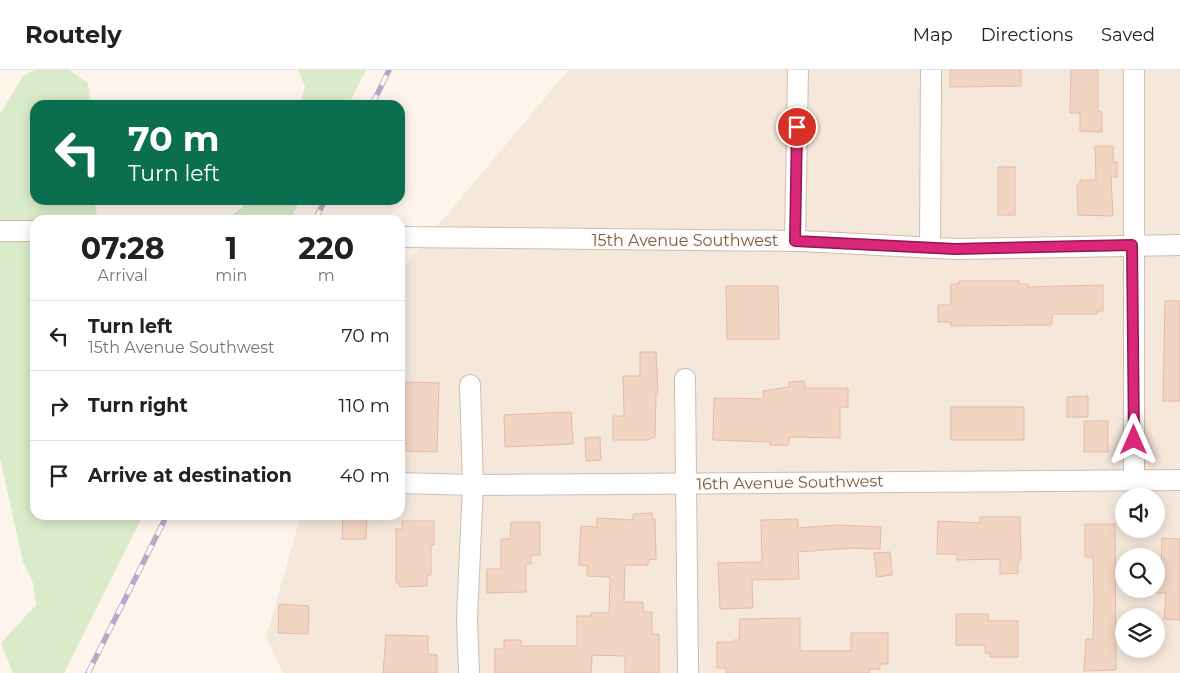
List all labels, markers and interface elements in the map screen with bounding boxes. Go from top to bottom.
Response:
text: Routely [25,20,122,49]
text: Map [913,24,953,46]
text: Directions [981,24,1073,46]
text: Saved [1101,24,1155,46]
pin [776,106,818,148]
icon: arrive [783,113,811,141]
text: 70 m [128,117,219,160]
icon: left [45,120,110,185]
text: Turn left [128,160,220,187]
text: 07:28 [81,230,164,267]
text: 1 [226,230,237,267]
text: 220 [298,230,354,267]
street label: 15th Avenue Southwest [592,231,779,250]
text: Arrival [97,266,148,285]
text: min [215,266,247,285]
text: m [318,266,335,285]
text: Turn left [88,315,173,338]
icon: left [45,322,73,350]
text: 70 m [341,324,390,347]
text: 15th Avenue Southwest [88,338,274,357]
icon: right [45,392,73,420]
text: Turn right [88,394,188,417]
text: 110 m [339,394,390,417]
position arrow [1107,413,1159,465]
icon: arrive [45,462,73,490]
text: Arrive at destination [88,464,292,487]
text: 40 m [340,464,390,487]
street label: 16th Avenue Southwest [696,471,884,494]
map controls [1115,488,1165,658]
button: sound [1115,488,1165,538]
button: search [1115,548,1165,598]
button: layers [1115,608,1165,658]

